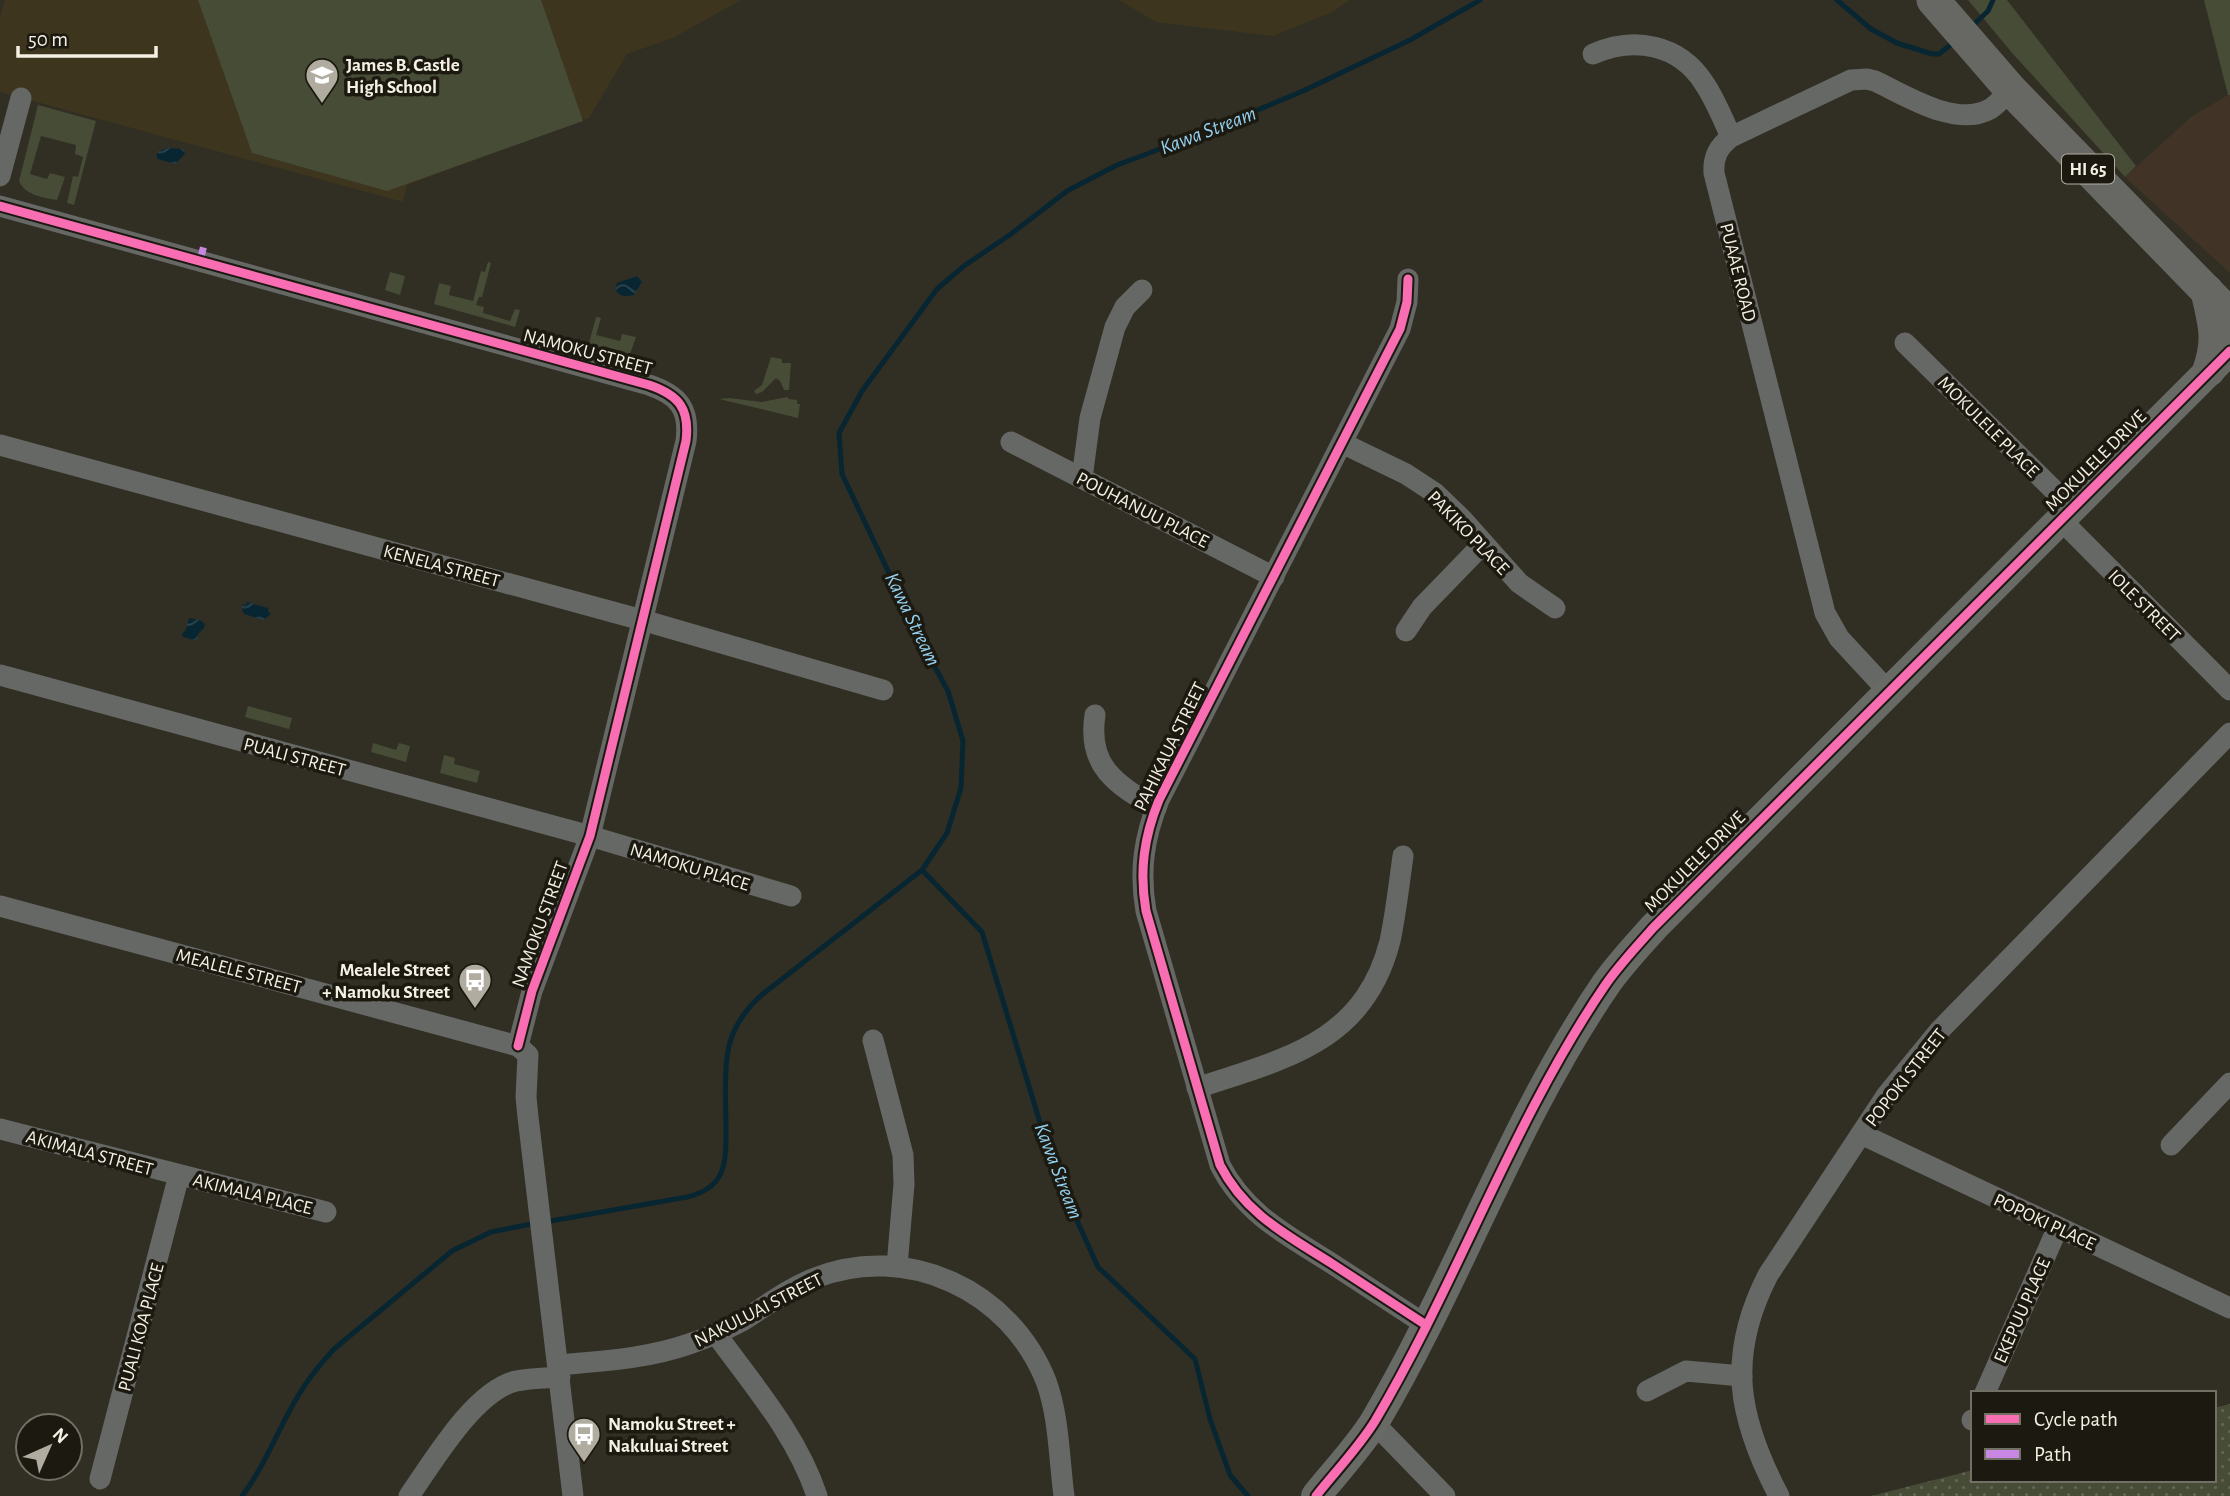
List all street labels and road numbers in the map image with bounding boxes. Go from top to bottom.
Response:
road number: HI 65 [2062,154,2114,184]
street label: PUAAE ROAD [1716,221,1759,324]
street label: NAMOKU STREET [521,326,654,379]
street label: MOKULELE PLACE [1934,373,2042,481]
street label: MOKULELE DRIVE [2042,407,2150,515]
street label: POUHANUU PLACE [1073,469,1211,552]
street label: PAKIKO PLACE [1424,488,1512,579]
street label: KENELA STREET [381,542,502,591]
street label: IOLE STREET [2104,566,2184,646]
street label: PAHIKAUA STREET [1131,679,1210,814]
street label: PUALI STREET [242,735,348,780]
street label: MOKULELE DRIVE [1641,808,1749,916]
street label: NAMOKU PLACE [628,840,752,895]
street label: NAMOKU STREET [509,859,572,990]
street label: MEALELE STREET [174,946,303,997]
street label: POPOKI STREET [1862,1025,1950,1131]
street label: AKIMALA STREET [24,1127,155,1180]
street label: AKIMALA PLACE [191,1170,314,1218]
street label: POPOKI PLACE [1990,1190,2098,1254]
street label: EKEPUU PLACE [1991,1255,2054,1366]
street label: PUALI KOA PLACE [115,1261,168,1394]
street label: NAKULUAI STREET [692,1270,826,1351]

